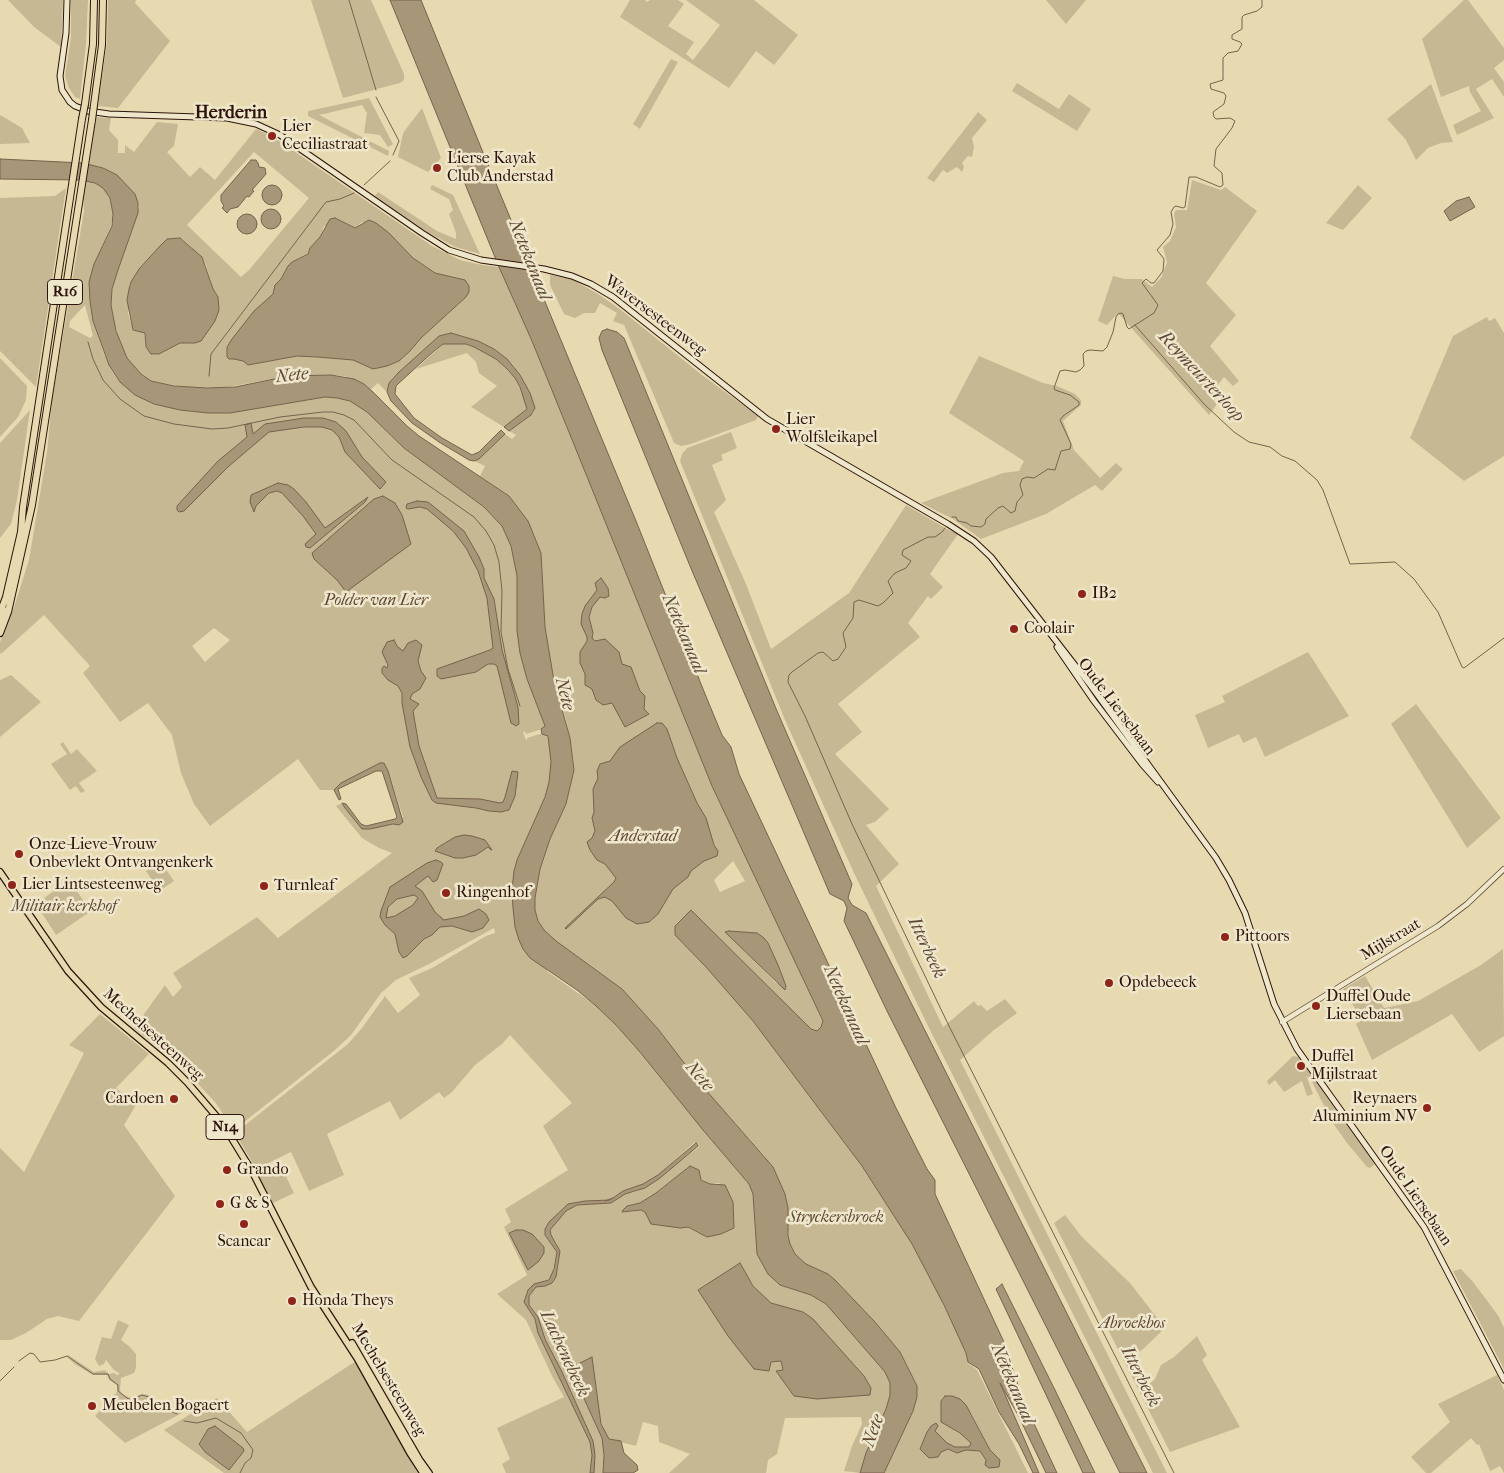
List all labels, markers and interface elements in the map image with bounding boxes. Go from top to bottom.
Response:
district label: Herderin [195,103,267,125]
place label: Lier Ceciliastraat [282,117,368,155]
marker: Lier Ceciliastraat [266,130,278,142]
place label: Lierse Kayak Club Anderstad [447,149,554,187]
marker: Lierse Kayak Club Anderstad [431,162,443,174]
water label: Netekanaal [503,217,555,303]
street label: Waversesteenweg [600,271,710,361]
road number: R16 [48,280,82,304]
water label: Reymeurterloop [1153,327,1249,427]
water label: Nete [275,364,309,388]
place label: Lier Wolfsleikapel [786,410,878,448]
marker: Lier Wolfsleikapel [770,423,782,435]
place label: IB2 [1092,584,1117,604]
marker: IB2 [1076,588,1088,600]
park label: Polder van Lier [324,591,428,611]
water label: Netekanaal [656,591,710,677]
place label: Coolair [1024,619,1074,639]
marker: Coolair [1008,623,1020,635]
street label: Oude Liersebaan [1073,655,1159,759]
water label: Nete [550,675,578,713]
park label: Anderstad [609,827,677,847]
place label: Onze-Lieve-Vrouw Onbevlekt Ontvangenkerk [29,835,213,873]
marker: Onze-Lieve-Vrouw Onbevlekt Ontvangenkerk [13,848,25,860]
place label: Lier Lintsesteenweg [22,875,162,895]
place label: Turnleaf [274,876,334,896]
marker: Lier Lintsesteenweg [6,879,18,891]
marker: Turnleaf [258,880,270,892]
place label: Ringenhof [456,883,530,903]
marker: Ringenhof [440,887,452,899]
park label: Militair kerkhof [11,897,117,917]
water label: Itterbeek [902,914,950,982]
street label: Mijlstraat [1357,915,1425,965]
place label: Pittoors [1235,927,1290,947]
marker: Pittoors [1219,931,1231,943]
water label: Netekanaal [818,962,872,1048]
place label: Opdebeeck [1119,973,1197,993]
marker: Opdebeeck [1103,977,1115,989]
street label: Mechelsesteenweg [99,985,207,1085]
place label: Duffel Oude Liersebaan [1326,987,1411,1025]
marker: Duffel Oude Liersebaan [1310,1000,1322,1012]
place label: Duffel Mijlstraat [1311,1047,1378,1085]
water label: Nete [680,1057,718,1097]
marker: Duffel Mijlstraat [1295,1060,1307,1072]
place label: Cardoen [105,1089,164,1109]
place label: Reynaers Aluminium NV [1313,1089,1417,1127]
marker: Cardoen [168,1093,180,1105]
marker: Reynaers Aluminium NV [1421,1102,1433,1114]
road number: N14 [206,1114,244,1140]
street label: Oude Liersebaan [1374,1142,1456,1250]
place label: Grando [237,1160,289,1180]
marker: Grando [221,1164,233,1176]
place label: G & S [230,1194,270,1214]
marker: G & S [214,1198,226,1210]
park label: Stryckersbroek [788,1208,884,1228]
marker: Scancar [238,1218,250,1230]
place label: Scancar [217,1232,271,1252]
place label: Honda Theys [302,1291,393,1311]
marker: Honda Theys [286,1295,298,1307]
water label: Lachenebeek [534,1307,594,1401]
park label: Abroekbos [1099,1314,1165,1334]
street label: Mechelsesteenweg [347,1320,429,1440]
water label: Netekanaal [985,1341,1039,1427]
water label: Itterbeek [1116,1343,1164,1411]
place label: Meubelen Bogaert [102,1396,229,1416]
marker: Meubelen Bogaert [86,1400,98,1412]
water label: Nete [858,1412,890,1450]

